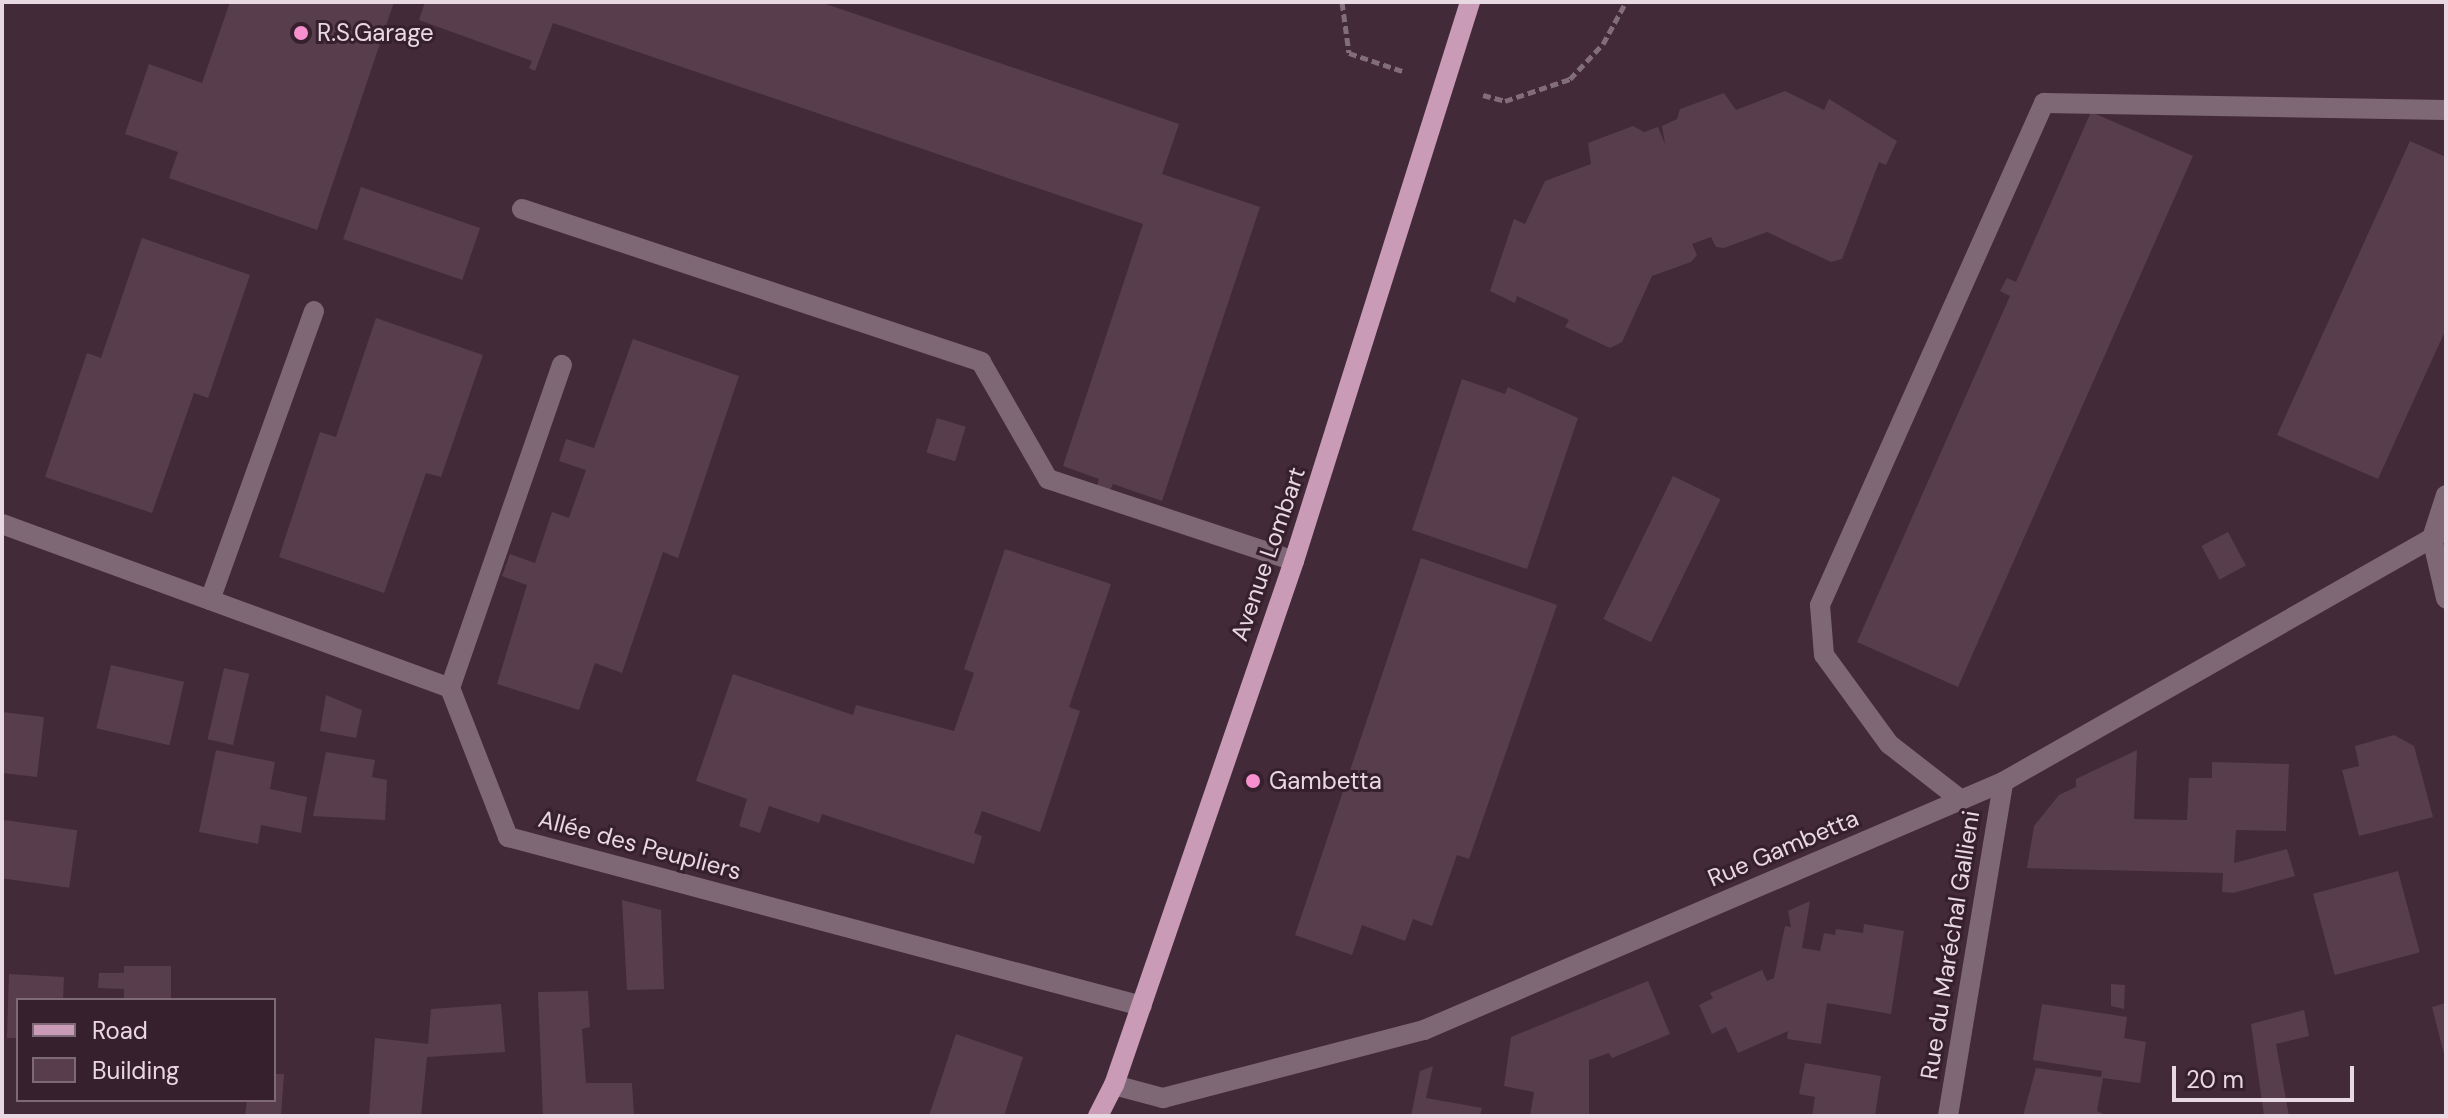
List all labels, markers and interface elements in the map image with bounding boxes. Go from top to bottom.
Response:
place label: R.S.Garage [317,19,434,47]
marker: R.S.Garage [292,24,310,42]
street label: Avenue Lombart [1225,463,1311,645]
place label: Gambetta [1269,767,1382,795]
marker: Gambetta [1244,772,1262,790]
street label: Rue Gambetta [1703,803,1863,893]
street label: Allée des Peupliers [535,804,745,886]
street label: Rue du Maréchal Gallieni [1915,809,1985,1081]
legend [16,998,276,1102]
text: Road [92,1015,148,1046]
scale bar [2176,1050,2358,1100]
text: Building [92,1055,179,1086]
text: 20 m [2186,1064,2244,1095]

